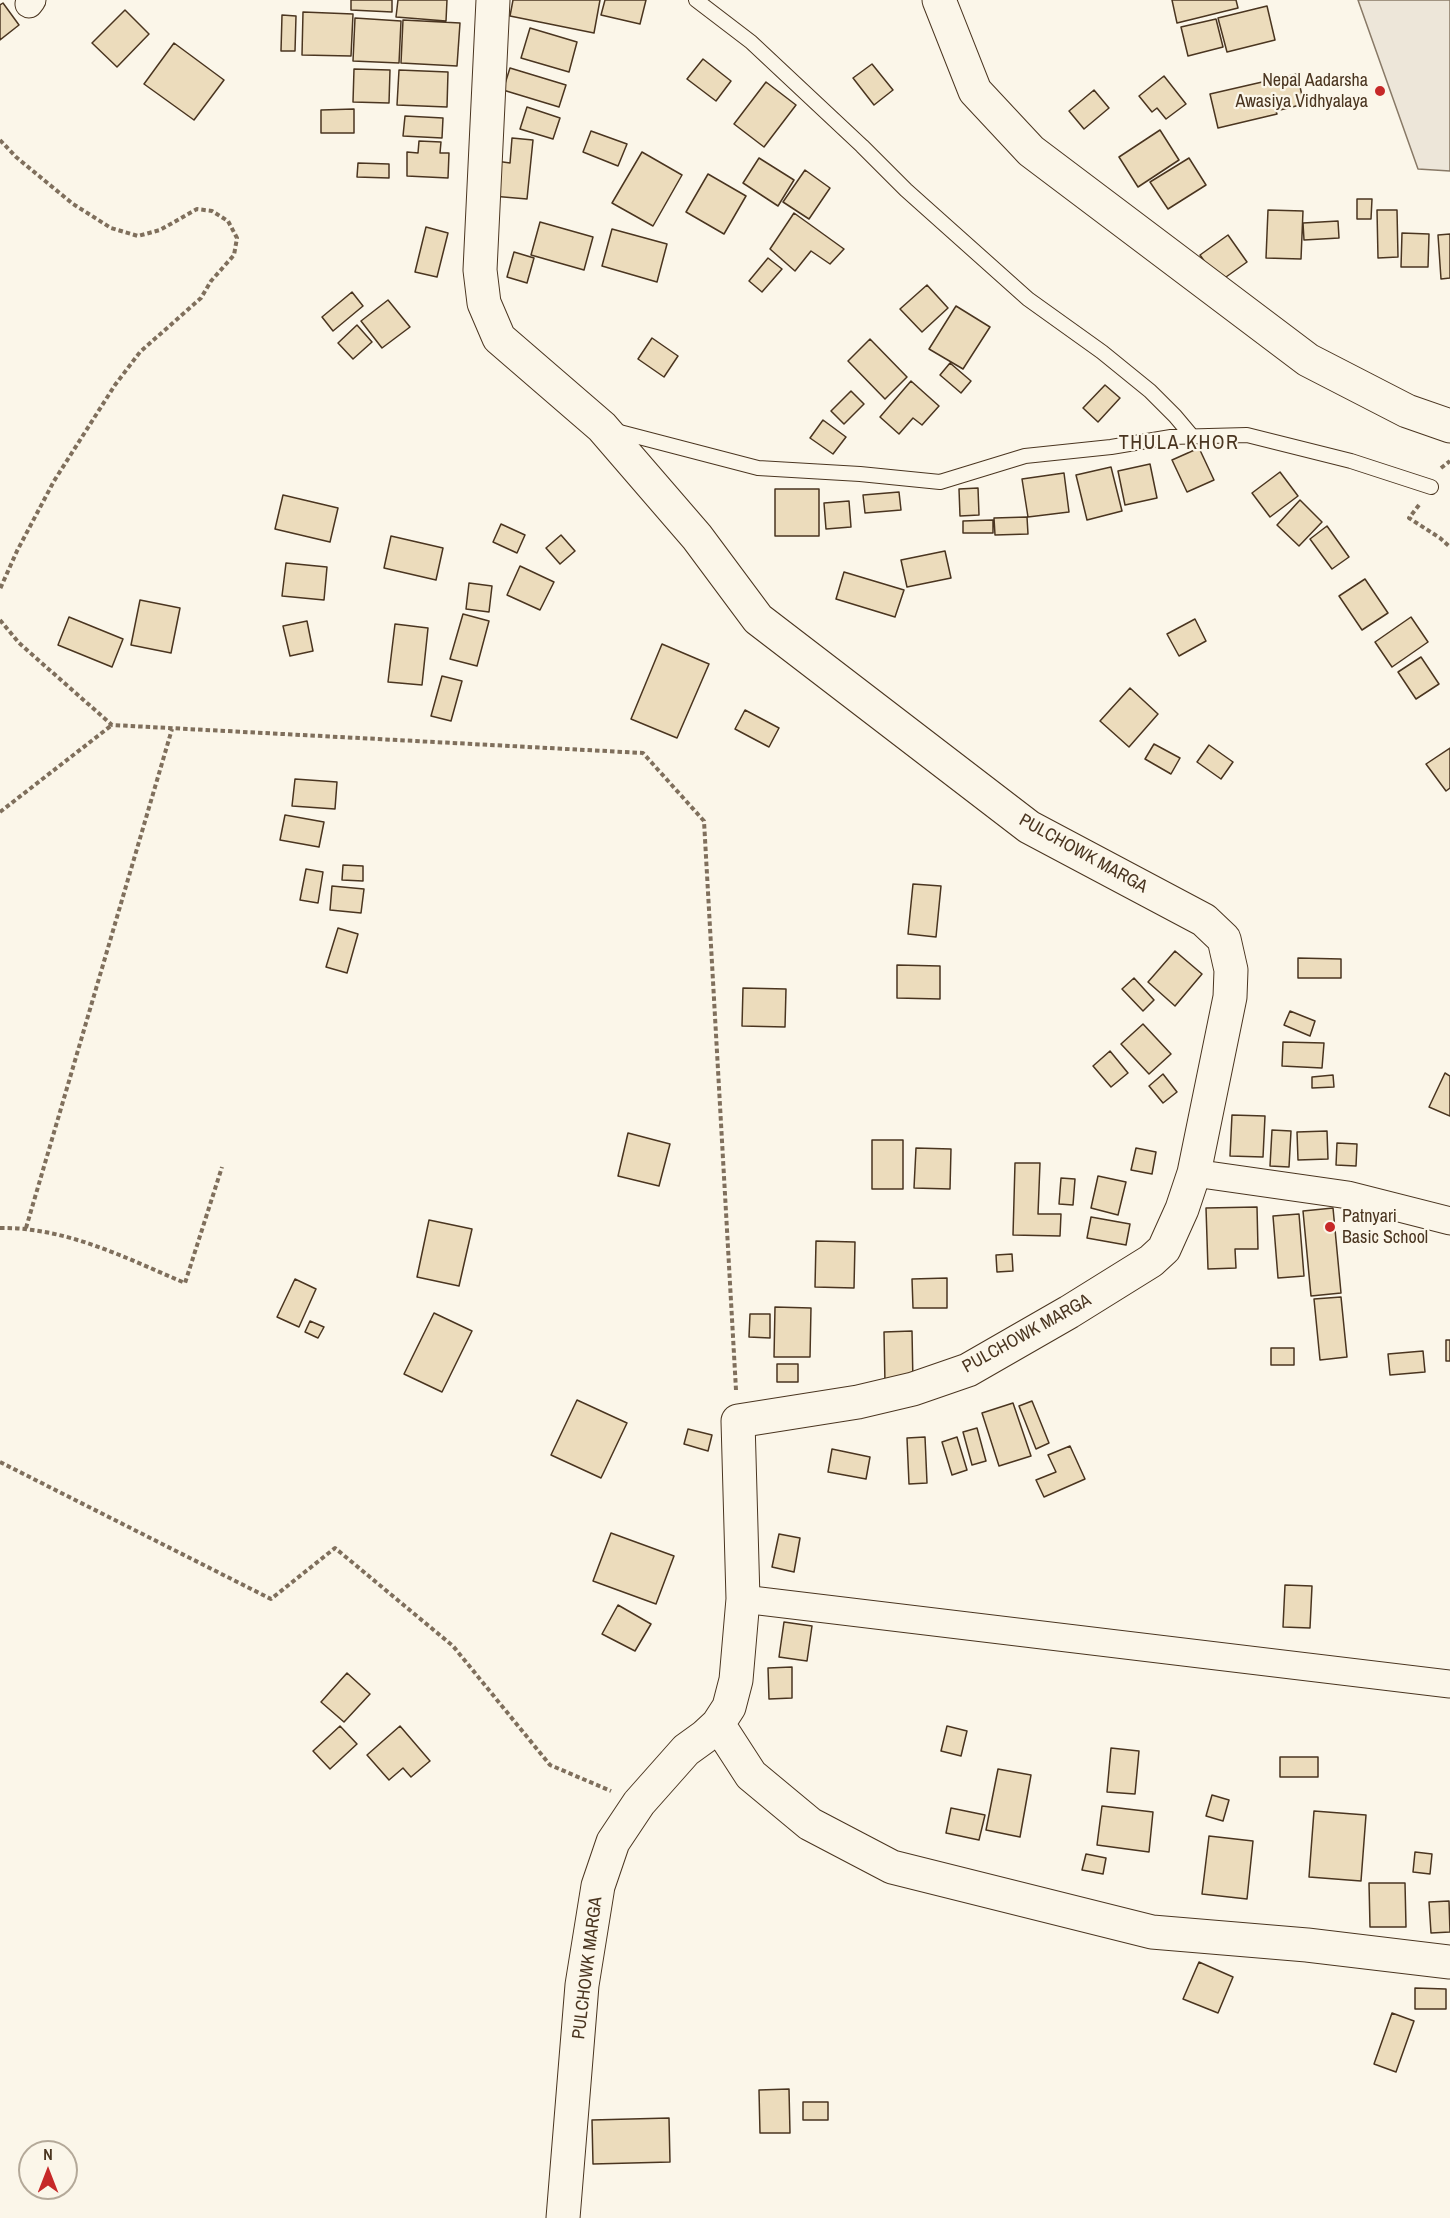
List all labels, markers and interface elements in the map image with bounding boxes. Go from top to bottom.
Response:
place label: Nepal Aadarsha Awasiya Vidhyalaya [1236,70,1368,112]
marker: Nepal Aadarsha Awasiya Vidhyalaya [1373,84,1387,98]
district label: THULA KHOR [1119,432,1239,456]
street label: PULCHOWK MARGA [1015,810,1151,898]
place label: Patnyari Basic School [1342,1206,1428,1248]
marker: Patnyari Basic School [1323,1220,1337,1234]
street label: PULCHOWK MARGA [959,1290,1095,1378]
street label: PULCHOWK MARGA [569,1895,607,2041]
north arrow [18,2140,78,2200]
text: N [43,2143,53,2165]

